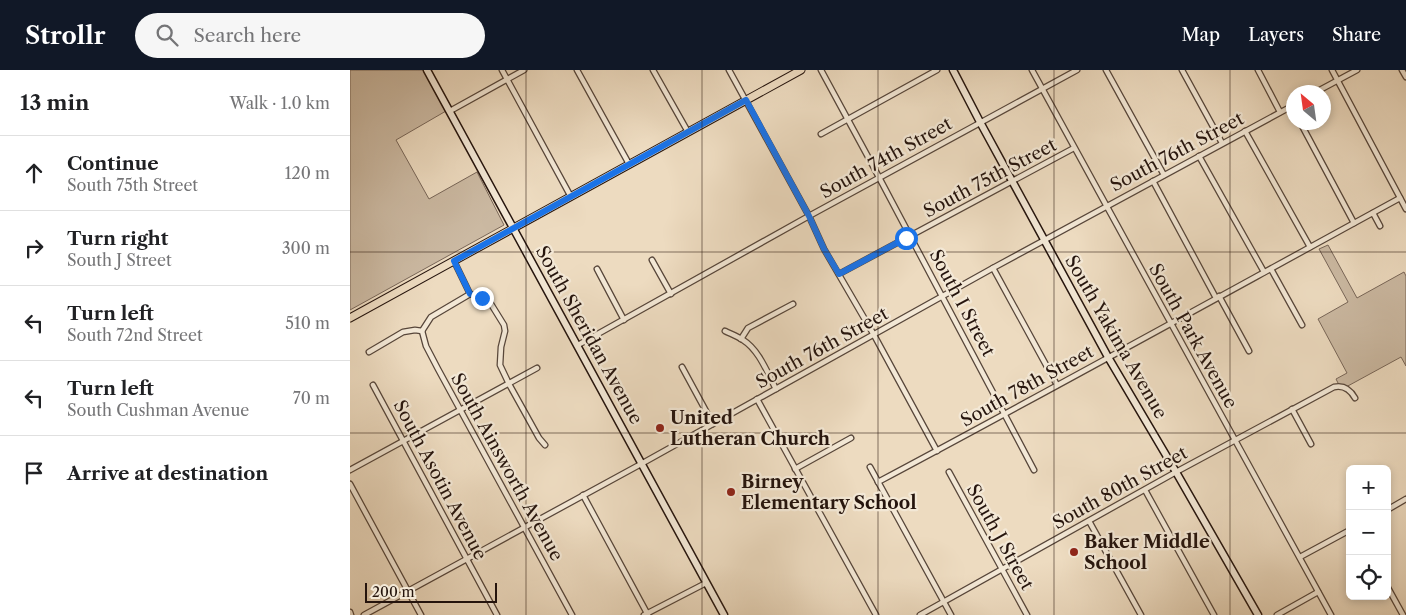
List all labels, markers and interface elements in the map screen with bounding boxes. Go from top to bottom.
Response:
search box [135,13,485,58]
text: Strollr [25,21,105,50]
icon: search [153,21,181,49]
text: Search here [193,24,301,47]
text: Map [1182,24,1220,46]
text: Layers [1248,24,1304,46]
text: Share [1332,24,1381,46]
north arrow [1286,85,1331,130]
text: 13 min [20,90,89,115]
text: Walk · 1.0 km [230,93,330,113]
street label: South 76th Street [1107,107,1248,196]
street label: South 74th Street [816,112,956,203]
street label: South 75th Street [920,133,1061,222]
text: Continue [67,152,159,175]
icon: ahead [20,159,48,187]
text: 120 m [285,163,330,183]
text: South 75th Street [67,175,198,195]
text: Turn right [67,227,168,250]
route start [895,227,918,250]
icon: right [20,234,48,262]
text: 300 m [282,238,330,258]
street label: South Sheridan Avenue [531,242,647,428]
street label: South I Street [925,246,1000,361]
text: South J Street [67,250,172,270]
street label: South Yakima Avenue [1060,251,1172,423]
street label: South Park Avenue [1144,260,1242,412]
route end [471,287,494,310]
text: Turn left [67,302,154,325]
street label: South 76th Street [752,302,893,393]
icon: left [20,309,48,337]
text: 510 m [285,313,330,333]
text: South 72nd Street [67,325,203,345]
street label: South 78th Street [957,340,1098,432]
street label: South Ainsworth Avenue [446,369,568,565]
text: Turn left [67,377,154,400]
icon: left [20,384,48,412]
text: 70 m [293,388,330,408]
street label: South Asotin Avenue [389,396,491,564]
text: South Cushman Avenue [67,400,249,420]
place label: United Lutheran Church [670,407,831,450]
marker: United Lutheran Church [654,422,666,434]
street label: South 80th Street [1049,442,1192,534]
icon: arrive [20,459,48,487]
text: Arrive at destination [67,462,268,485]
map controls [1346,465,1391,600]
button: + [1346,465,1391,510]
place label: Birney Elementary School [741,471,917,514]
street label: South J Street [962,480,1038,594]
marker: Birney Elementary School [725,486,737,498]
button: − [1346,510,1391,555]
place label: Baker Middle School [1084,531,1210,574]
marker: Baker Middle School [1068,546,1080,558]
button: locate [1346,555,1391,600]
scale bar [365,580,498,603]
text: 200 m [372,583,415,601]

